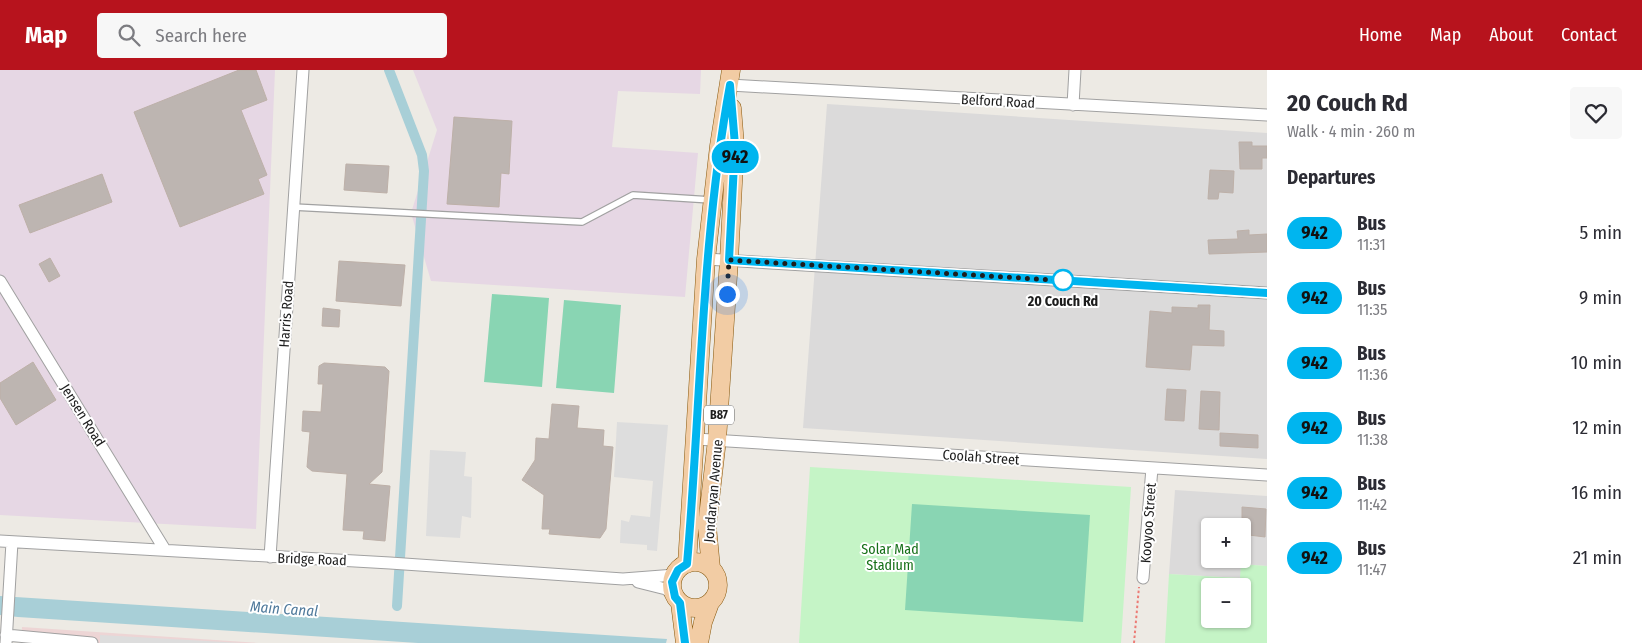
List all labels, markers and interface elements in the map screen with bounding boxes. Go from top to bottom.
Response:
search box [97,13,447,58]
text: Map [25,21,67,49]
icon: search [115,21,143,49]
text: Search here [155,24,247,47]
text: Home [1359,24,1402,46]
text: Map [1430,24,1461,46]
text: About [1489,24,1533,46]
text: Contact [1561,24,1617,46]
button: heart [1570,87,1622,139]
text: 20 Couch Rd [1287,89,1408,117]
street label: Belford Road [961,91,1035,112]
text: Walk · 4 min · 260 m [1287,122,1415,141]
line badge: 942 [706,141,764,173]
text: 942 [722,146,748,168]
text: Departures [1287,166,1375,189]
text: Bus [1357,212,1386,235]
text: 5 min [1579,221,1622,244]
text: 942 [1301,222,1328,244]
text: 11:31 [1357,235,1386,254]
marker: 20 Couch Rd [1052,269,1074,291]
text: Bus [1357,277,1386,300]
street label: Harris Road [276,280,297,348]
your location [715,282,740,307]
text: 9 min [1579,286,1622,309]
text: 942 [1301,287,1328,309]
place label: 20 Couch Rd [1027,293,1098,310]
text: 11:35 [1357,300,1387,319]
text: Bus [1357,342,1386,365]
text: 10 min [1571,351,1622,374]
text: 942 [1301,352,1328,374]
text: 11:36 [1357,365,1388,384]
street label: Jensen Road [57,381,109,450]
road number: B87 [704,406,734,424]
text: Bus [1357,407,1386,430]
text: 12 min [1572,416,1622,439]
text: 942 [1301,417,1328,439]
text: 11:38 [1357,430,1388,449]
street label: Jondaryan Avenue [701,439,726,543]
street label: Coolah Street [942,446,1020,469]
text: Bus [1357,472,1386,495]
text: 16 min [1571,481,1622,504]
street label: Kooyoo Street [1137,482,1160,564]
text: 942 [1301,482,1328,504]
text: 11:42 [1357,495,1387,514]
map controls [1201,518,1251,628]
button: + [1201,518,1251,568]
text: Bus [1357,537,1386,560]
park label: Solar Mad Stadium [861,541,919,574]
text: 21 min [1573,546,1622,569]
text: 942 [1301,547,1328,569]
street label: Bridge Road [277,550,347,569]
text: 11:47 [1357,560,1387,579]
button: − [1201,578,1251,628]
water label: Main Canal [249,598,319,620]

